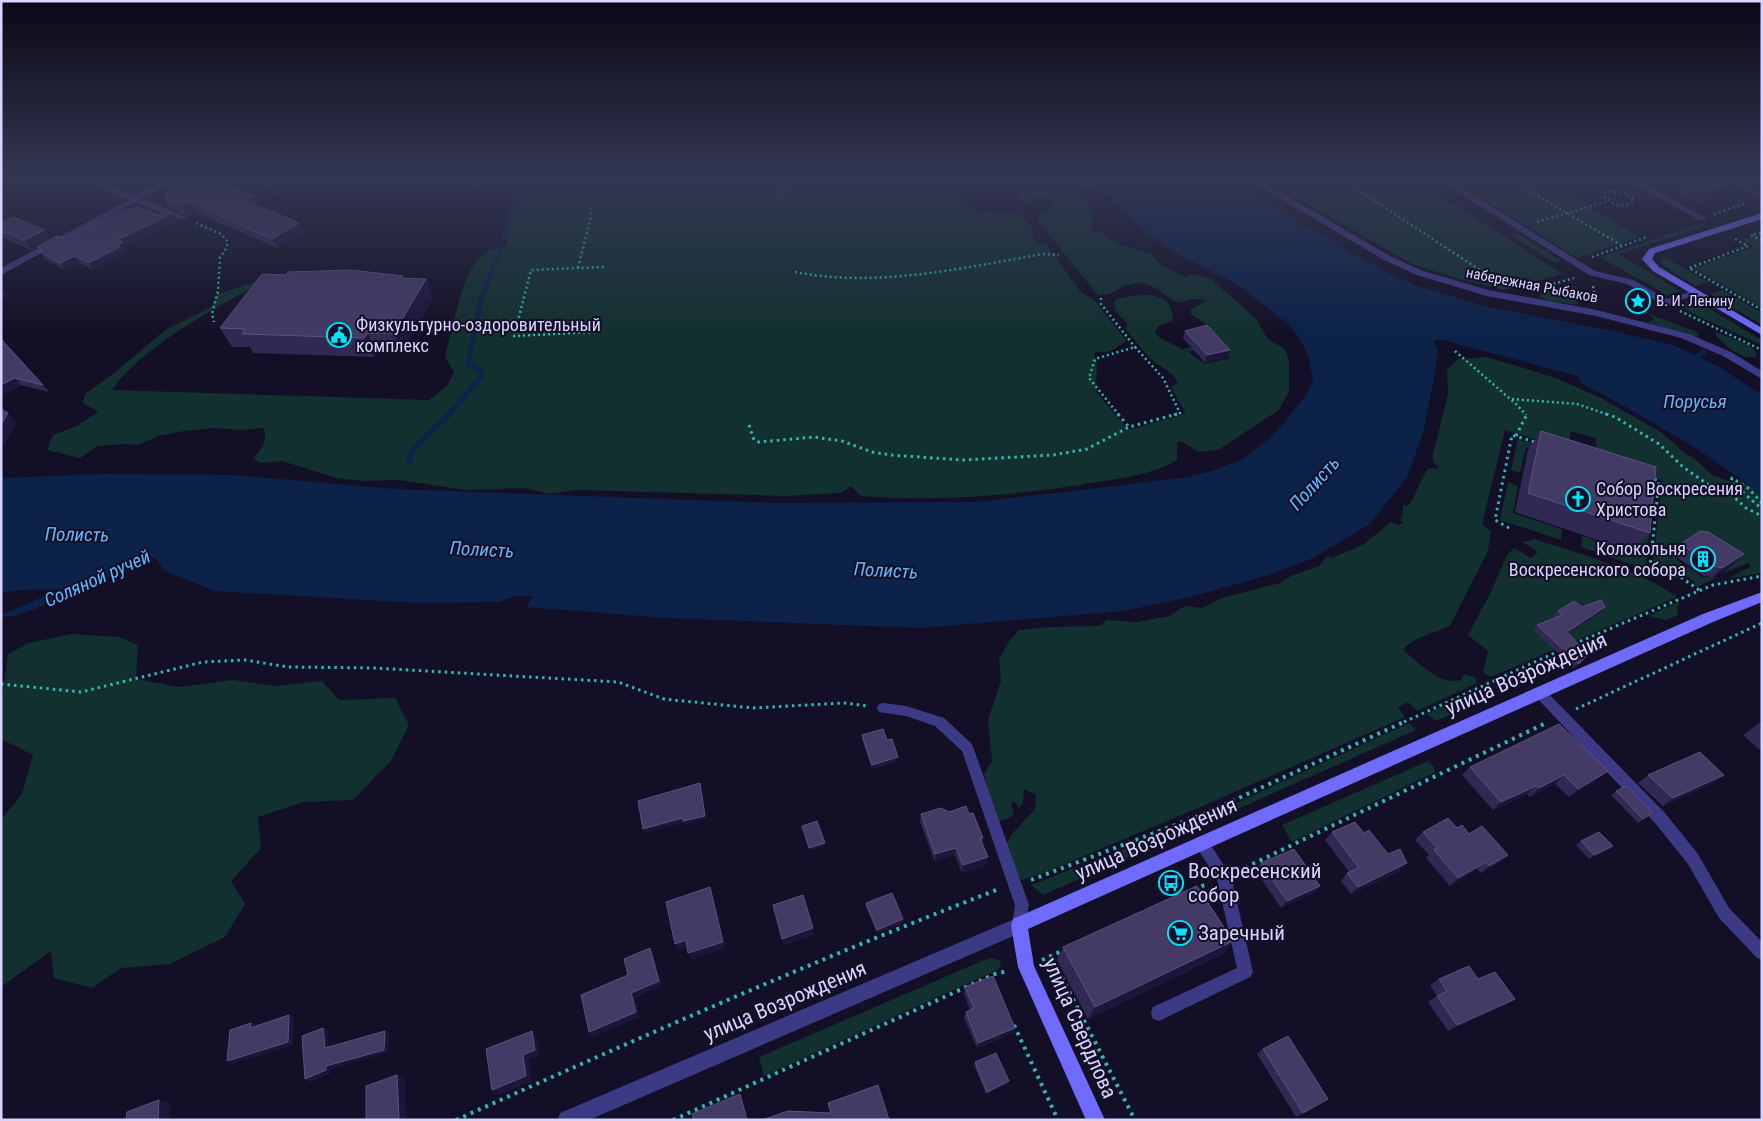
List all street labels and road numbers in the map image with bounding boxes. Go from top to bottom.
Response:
street label: набережная Рыбаков [1464,263,1600,307]
street label: улица Возрождения [1442,628,1610,720]
street label: улица Возрождения [1072,793,1240,885]
street label: улица Свердлова [1038,954,1122,1102]
street label: улица Возрождения [700,956,870,1046]

